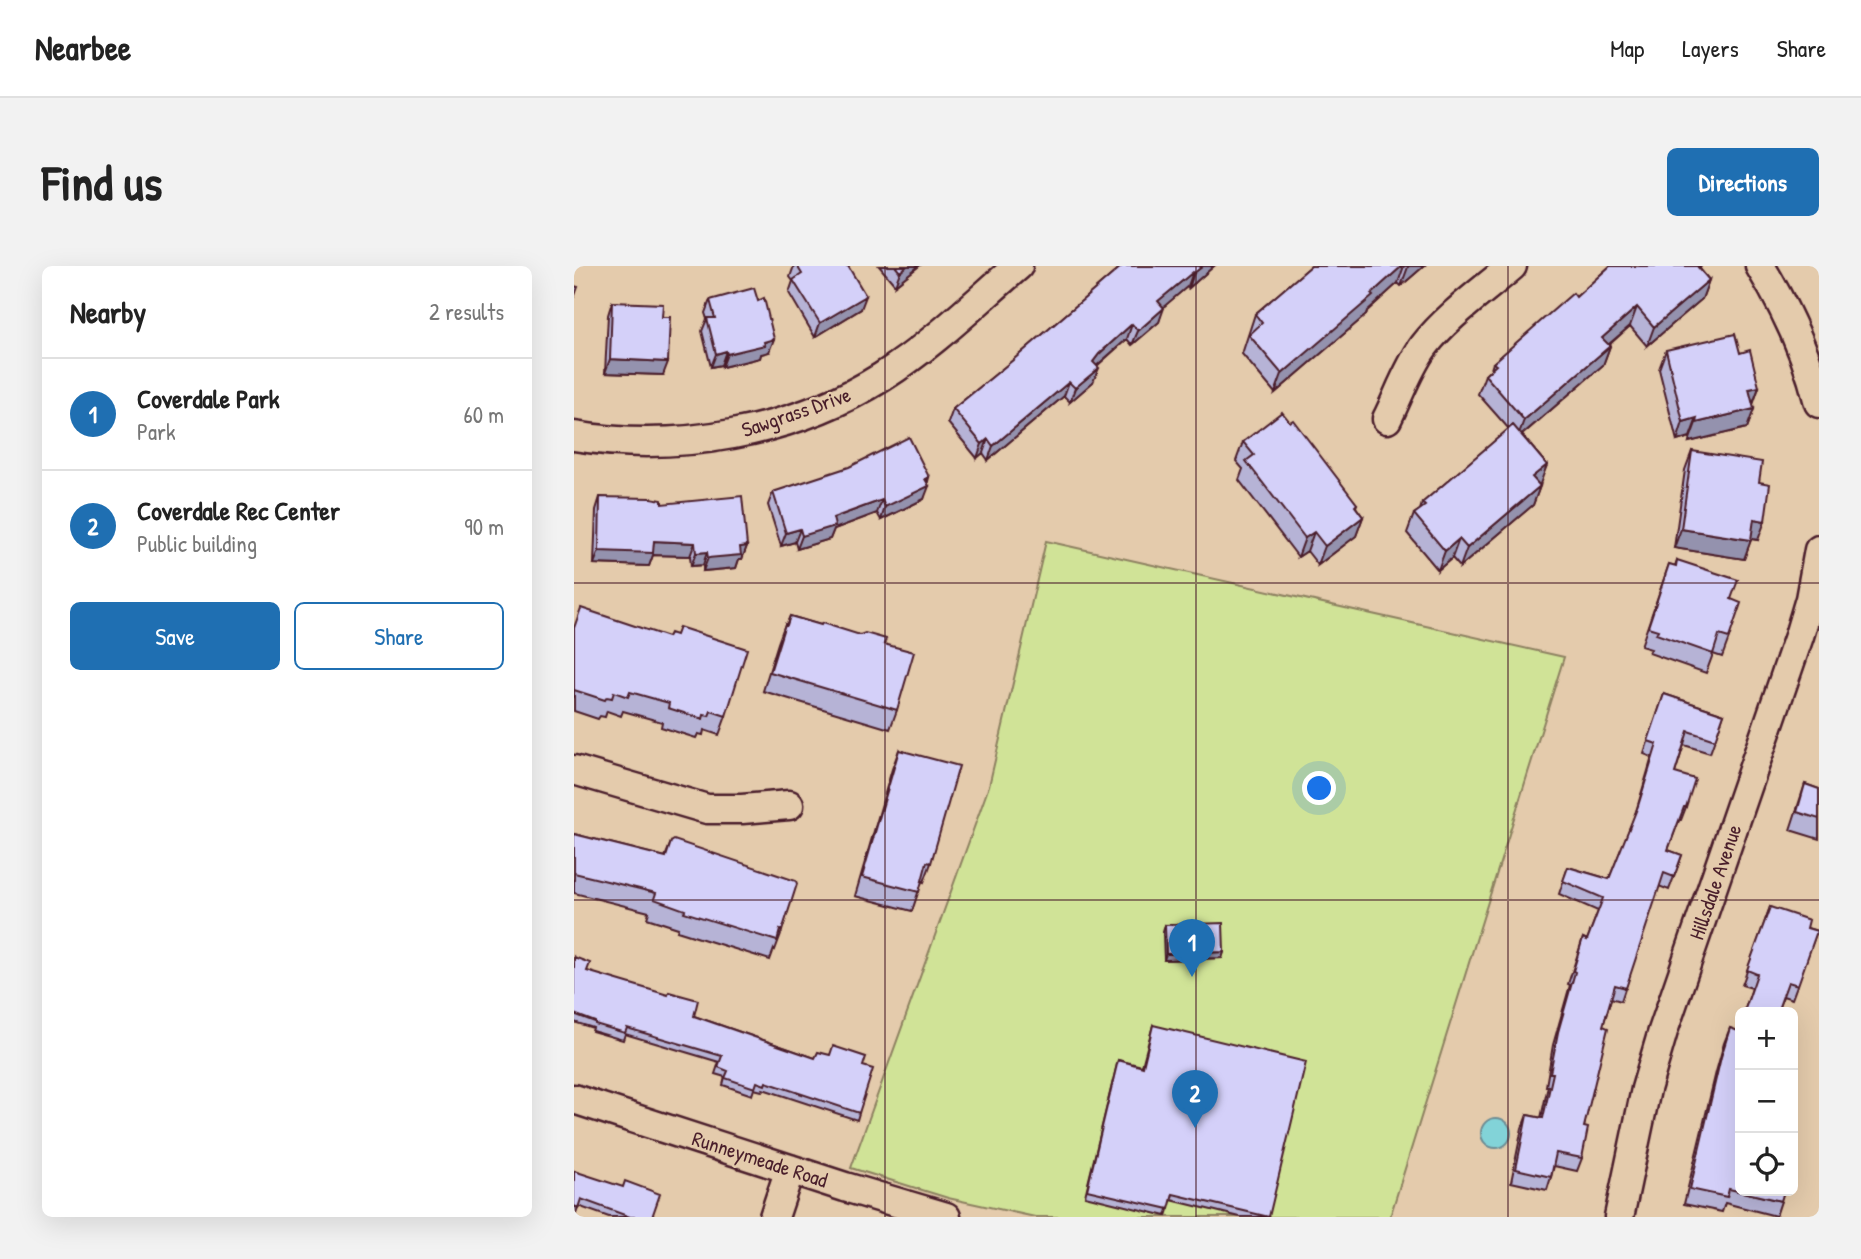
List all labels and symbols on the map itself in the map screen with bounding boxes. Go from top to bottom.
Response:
street label: Sawgrass Drive [737,380,855,444]
your location [1302,771,1336,805]
street label: Hillsdale Avenue [1682,820,1748,944]
pin: 1 [1169,919,1215,977]
pin: 2 [1172,1070,1218,1128]
street label: Runneymeade Road [689,1123,831,1195]

